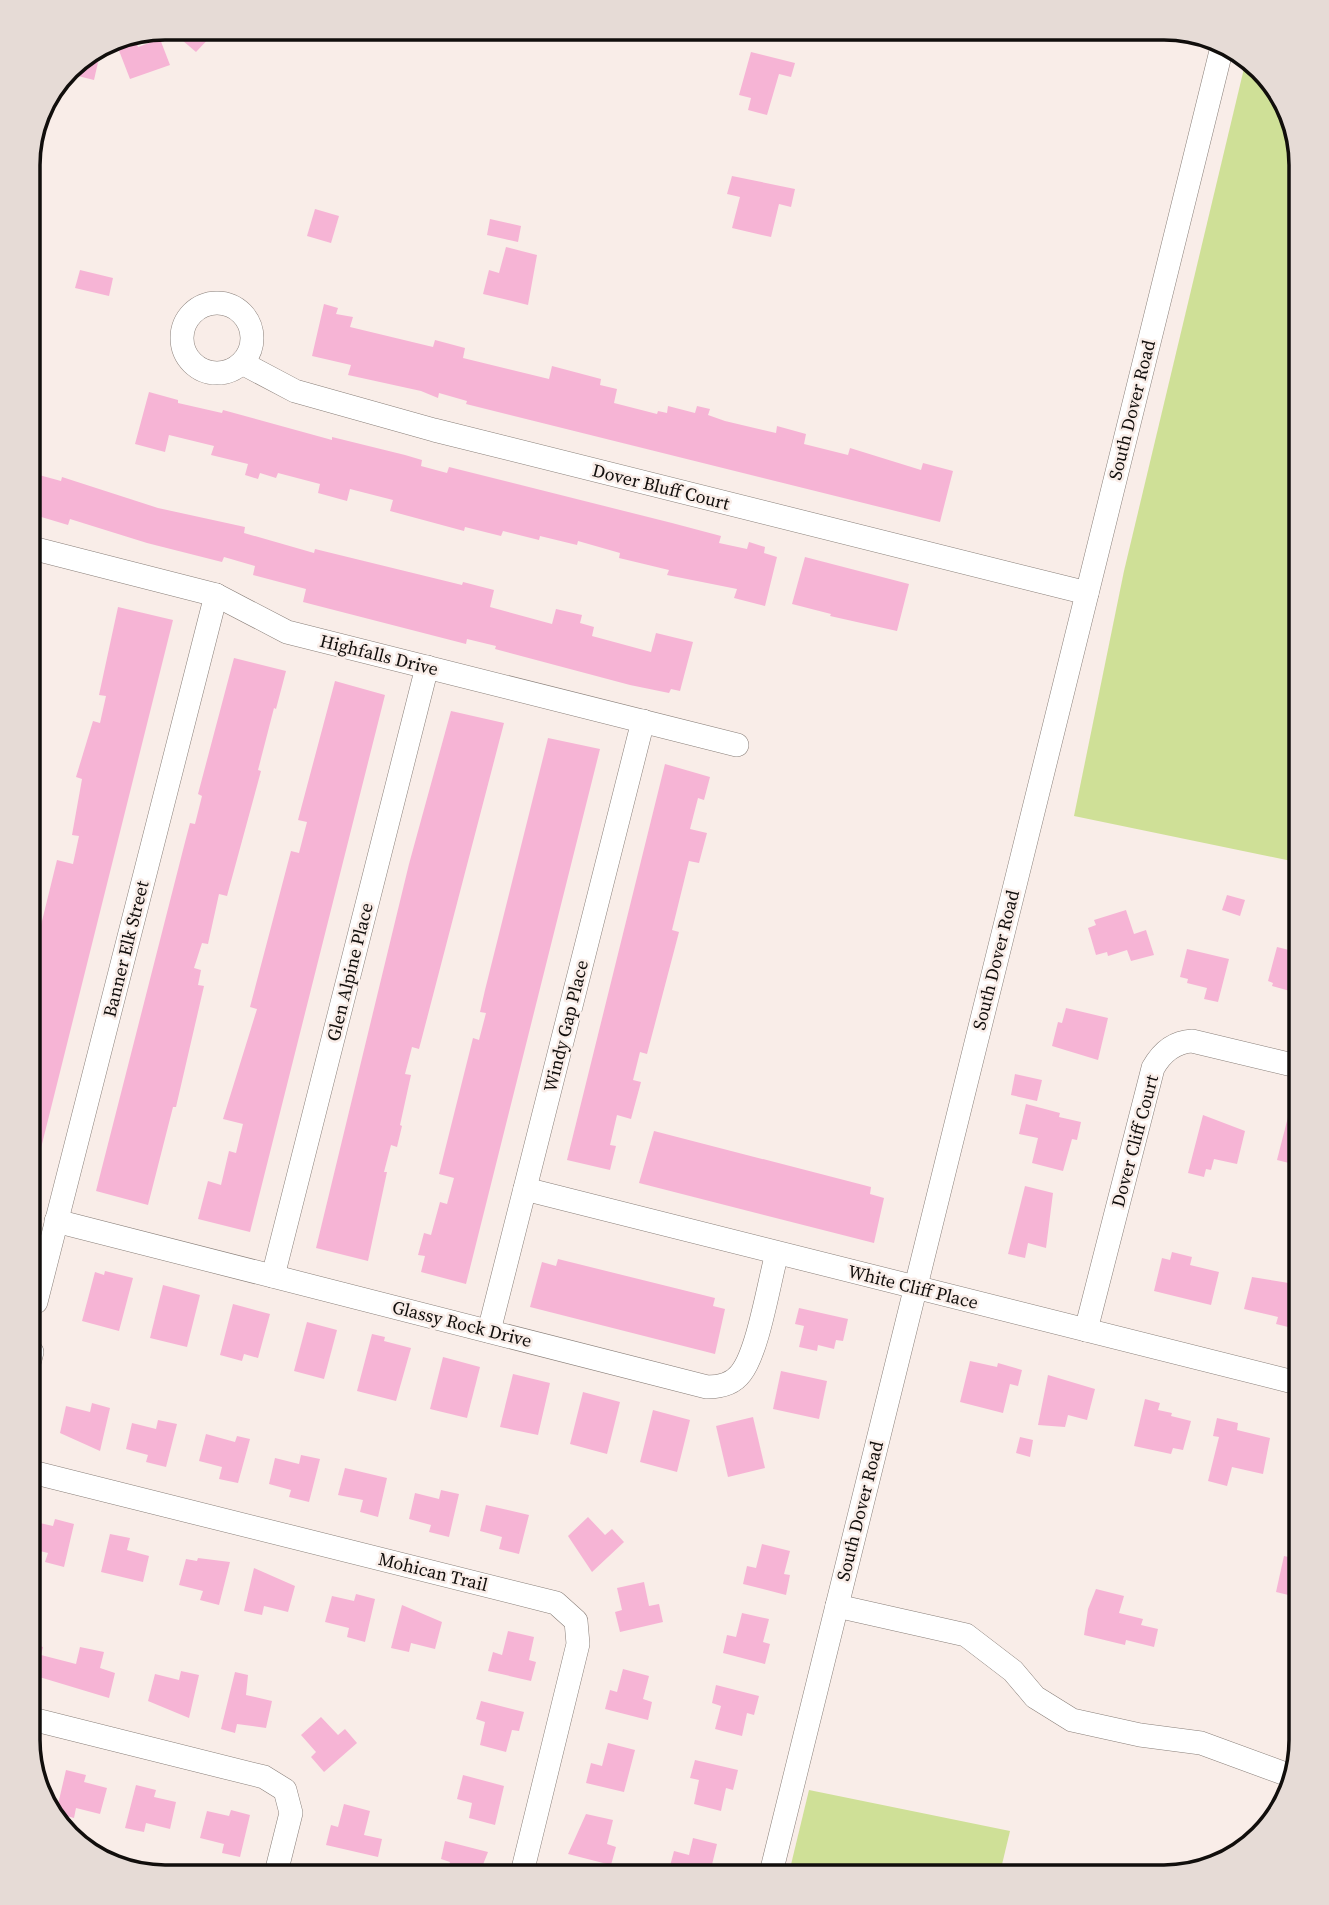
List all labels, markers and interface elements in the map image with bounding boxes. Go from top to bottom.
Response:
street label: South Dover Road [1102,337,1161,482]
street label: Dover Bluff Court [590,457,732,516]
street label: Highfalls Drive [317,628,441,681]
street label: Banner Elk Street [96,878,155,1020]
street label: South Dover Road [966,887,1025,1032]
street label: Glen Alpine Place [320,900,379,1044]
street label: Windy Gap Place [537,957,594,1095]
street label: Dover Cliff Court [1105,1072,1164,1210]
street label: White Cliff Place [845,1258,981,1315]
street label: Glassy Rock Drive [390,1294,535,1353]
street label: South Dover Road [830,1438,889,1583]
street label: Mohican Trail [376,1546,490,1597]

